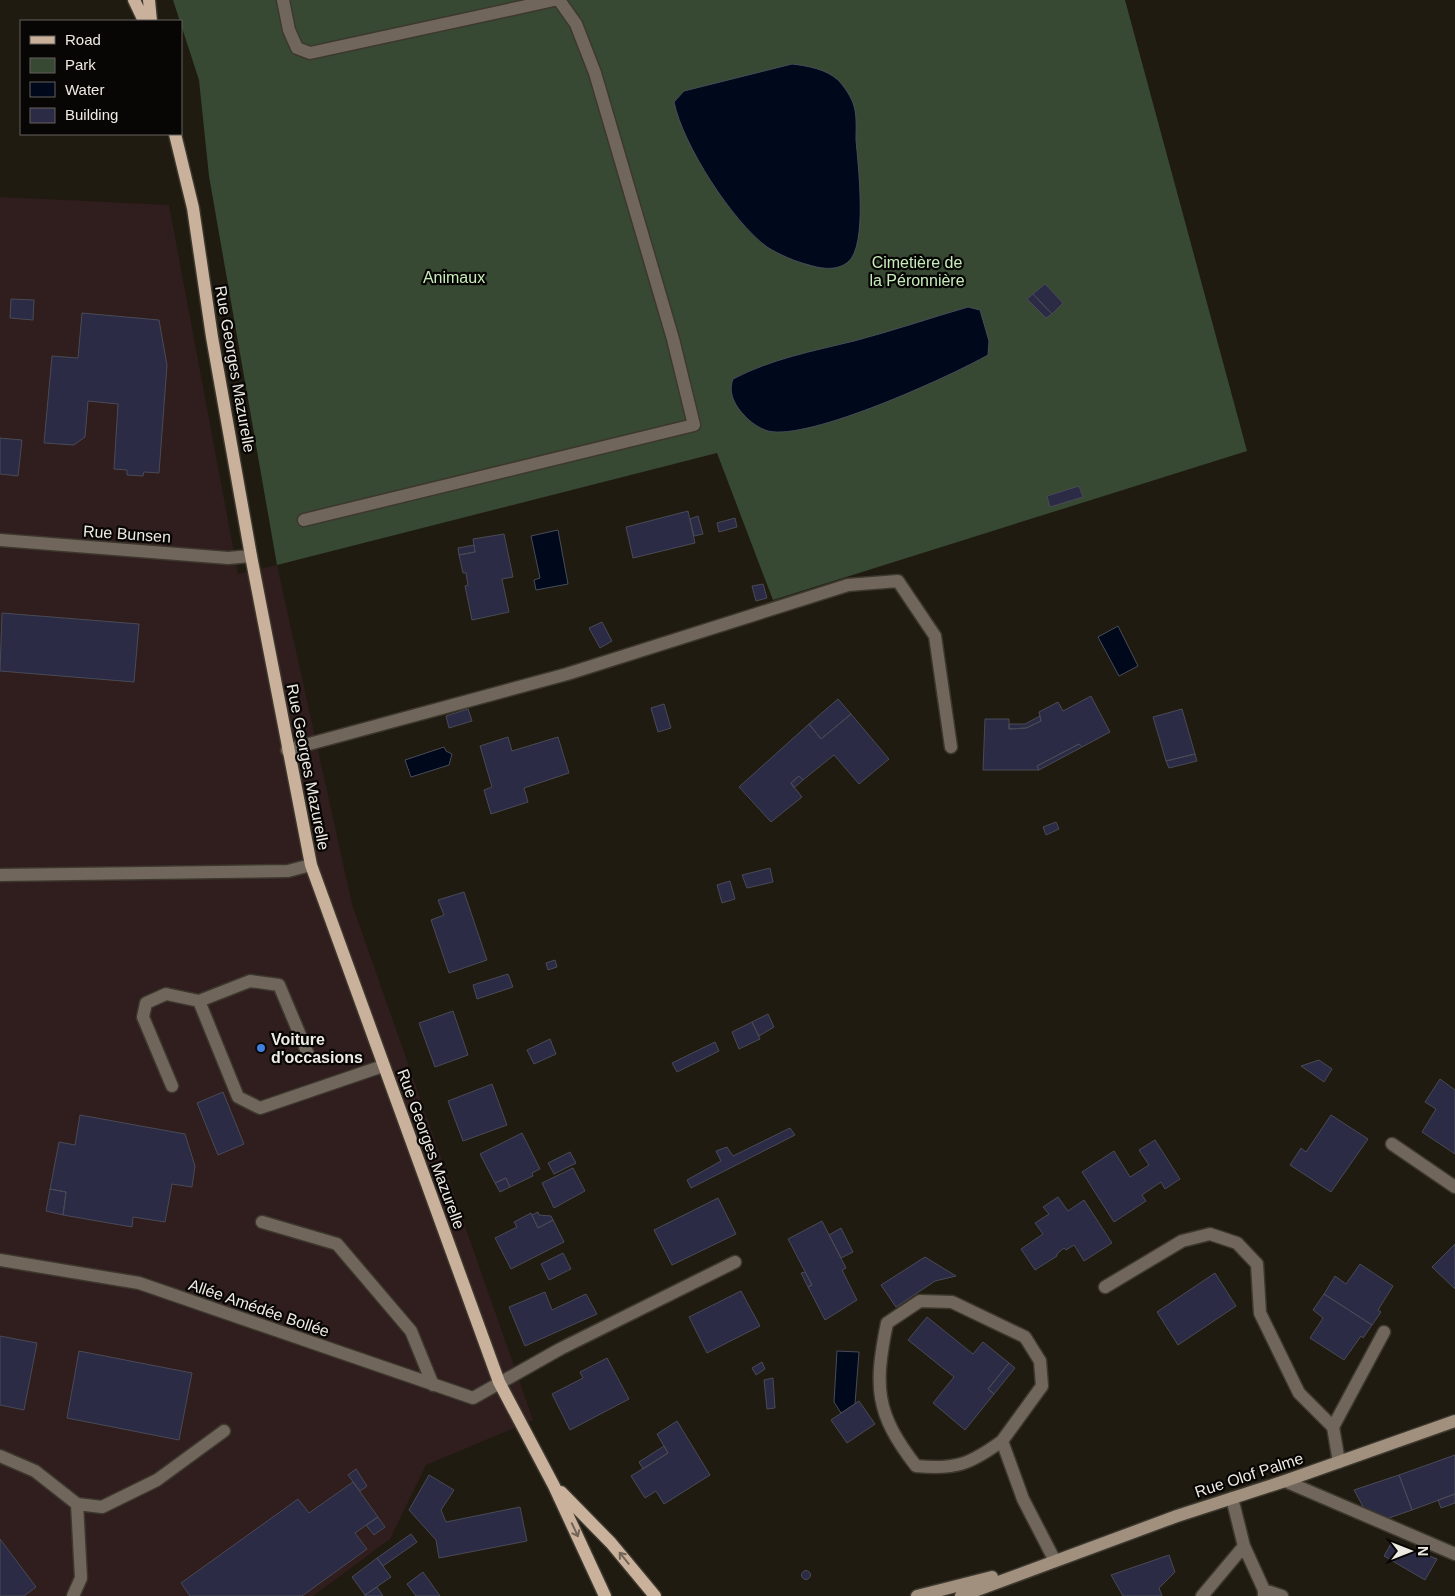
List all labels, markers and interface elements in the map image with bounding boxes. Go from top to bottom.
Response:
legend [20,20,182,135]
text: Road [65,31,101,48]
text: Park [65,56,96,73]
text: Water [65,81,104,98]
text: Building [65,106,118,123]
park label: Cimetière de la Péronnière [869,254,965,289]
park label: Animaux [423,269,485,286]
street label: Rue Georges Mazurelle [212,284,258,454]
street label: Rue Bunsen [82,522,172,546]
street label: Rue Georges Mazurelle [284,682,332,852]
place label: Voiture d'occasions [271,1031,363,1066]
marker: Voiture d'occasions [255,1042,267,1054]
street label: Rue Georges Mazurelle [394,1067,468,1231]
street label: Allée Amédée Bollée [186,1276,332,1340]
street label: Rue Olof Palme [1193,1449,1305,1501]
one-way arrow [570,1522,580,1537]
north arrow [1385,1526,1435,1576]
text: N [1415,1546,1431,1556]
one-way arrow [618,1552,629,1565]

